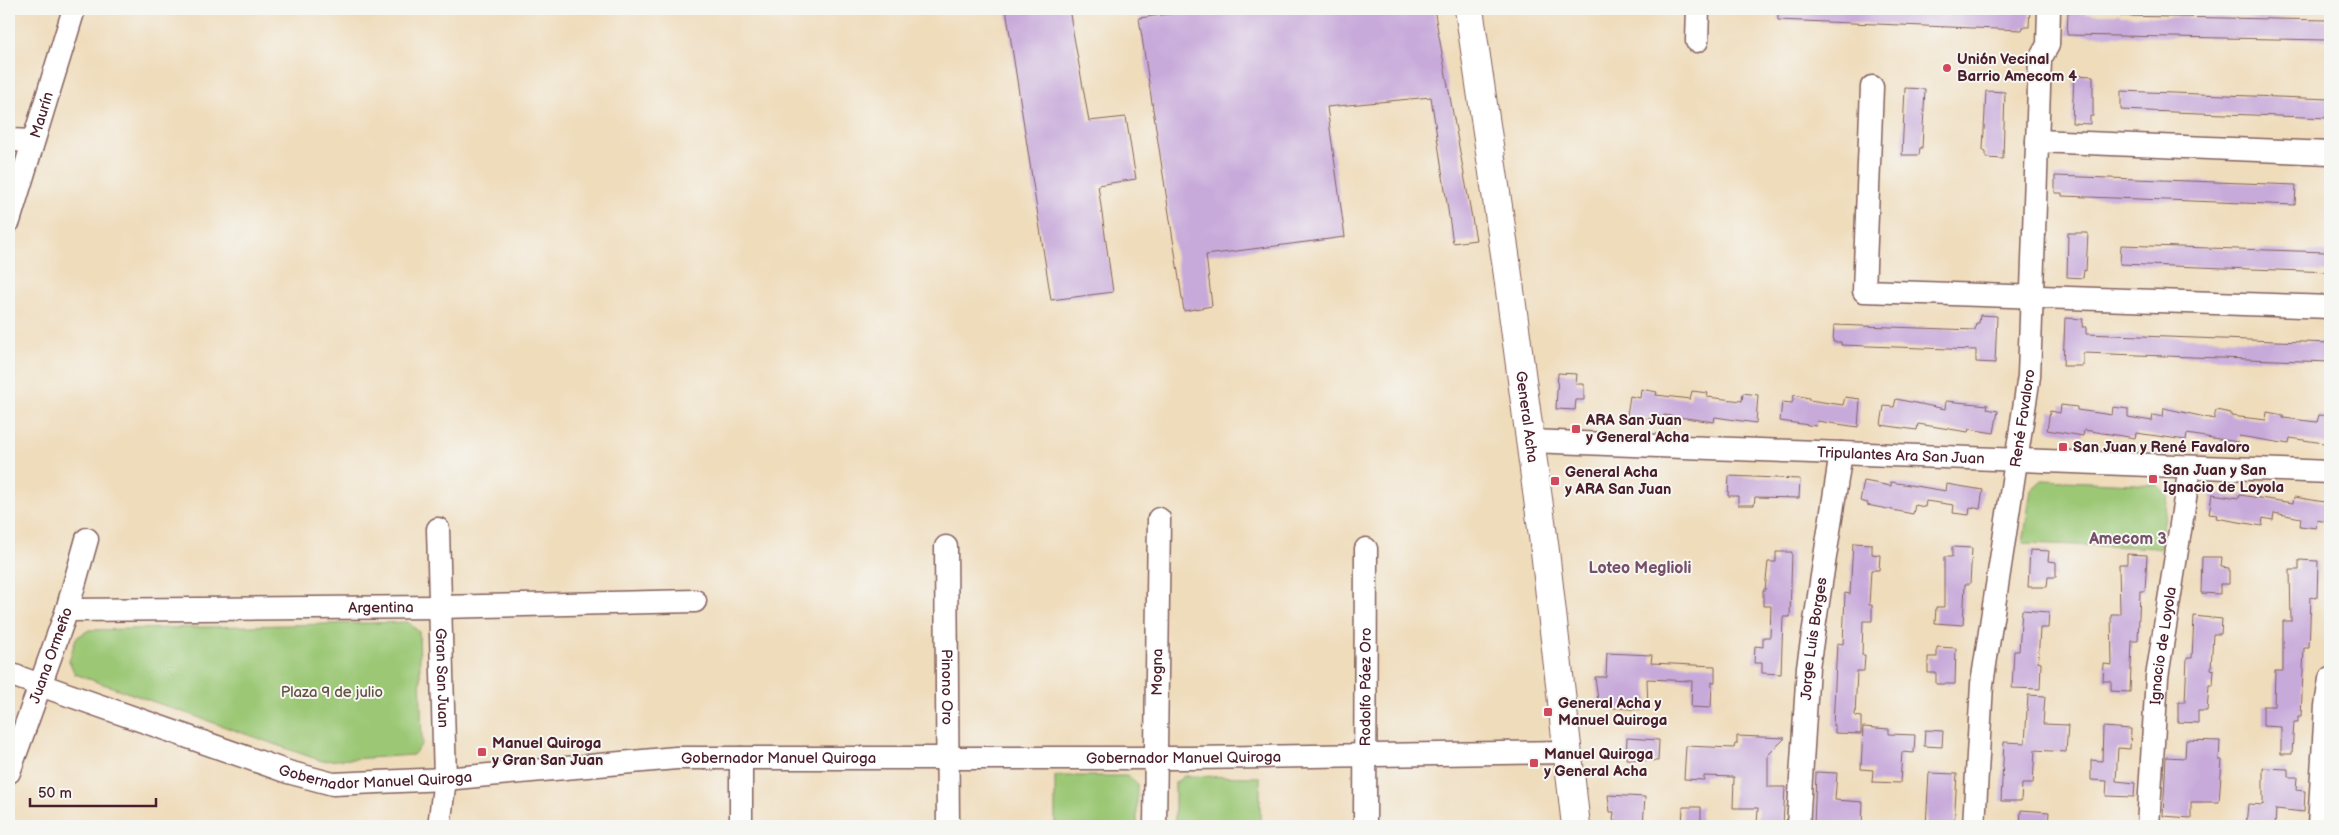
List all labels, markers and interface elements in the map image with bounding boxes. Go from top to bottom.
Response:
place label: Unión Vecinal Barrio Amecom 4 [1957,50,2077,86]
marker: Unión Vecinal Barrio Amecom 4 [1941,62,1953,74]
street label: Maurín [26,90,58,140]
street label: René Favaloro [2006,369,2039,469]
street label: General Acha [1511,370,1542,464]
place label: ARA San Juan y General Acha [1585,411,1689,447]
marker: ARA San Juan y General Acha [1570,423,1582,435]
place label: San Juan y René Favaloro [2073,438,2250,457]
marker: San Juan y René Favaloro [2057,441,2069,453]
street label: Tripulantes Ara San Juan [1816,443,1985,469]
place label: San Juan y San Ignacio de Loyola [2163,461,2284,497]
place label: General Acha y ARA San Juan [1565,463,1671,499]
marker: San Juan y San Ignacio de Loyola [2147,473,2159,485]
marker: General Acha y ARA San Juan [1549,475,1561,487]
district label: Amecom 3 [2088,530,2167,549]
district label: Loteo Meglioli [1589,559,1692,578]
street label: Jorge Luis Borges [1797,576,1832,701]
street label: Ignacio de Loyola [2146,585,2181,705]
street label: Argentina [348,598,414,618]
street label: Juana Ormeño [25,605,77,706]
street label: Rodolfo Páez Oro [1356,627,1376,747]
street label: Gran San Juan [431,628,453,728]
street label: Mogna [1148,648,1167,696]
street label: Pinono Oro [937,649,956,725]
park label: Plaza 9 de julio [281,683,383,702]
place label: General Acha y Manuel Quiroga [1558,694,1667,730]
marker: General Acha y Manuel Quiroga [1542,706,1554,718]
place label: Manuel Quiroga y Gran San Juan [492,734,603,770]
place label: Manuel Quiroga y General Acha [1544,745,1653,781]
marker: Manuel Quiroga y Gran San Juan [476,746,488,758]
street label: Gobernador Manuel Quiroga [1086,748,1281,768]
street label: Gobernador Manuel Quiroga [681,749,876,768]
marker: Manuel Quiroga y General Acha [1528,757,1540,769]
street label: Gobernador Manuel Quiroga [276,760,473,795]
scale bar [30,775,156,807]
text: 50 m [38,784,72,803]

